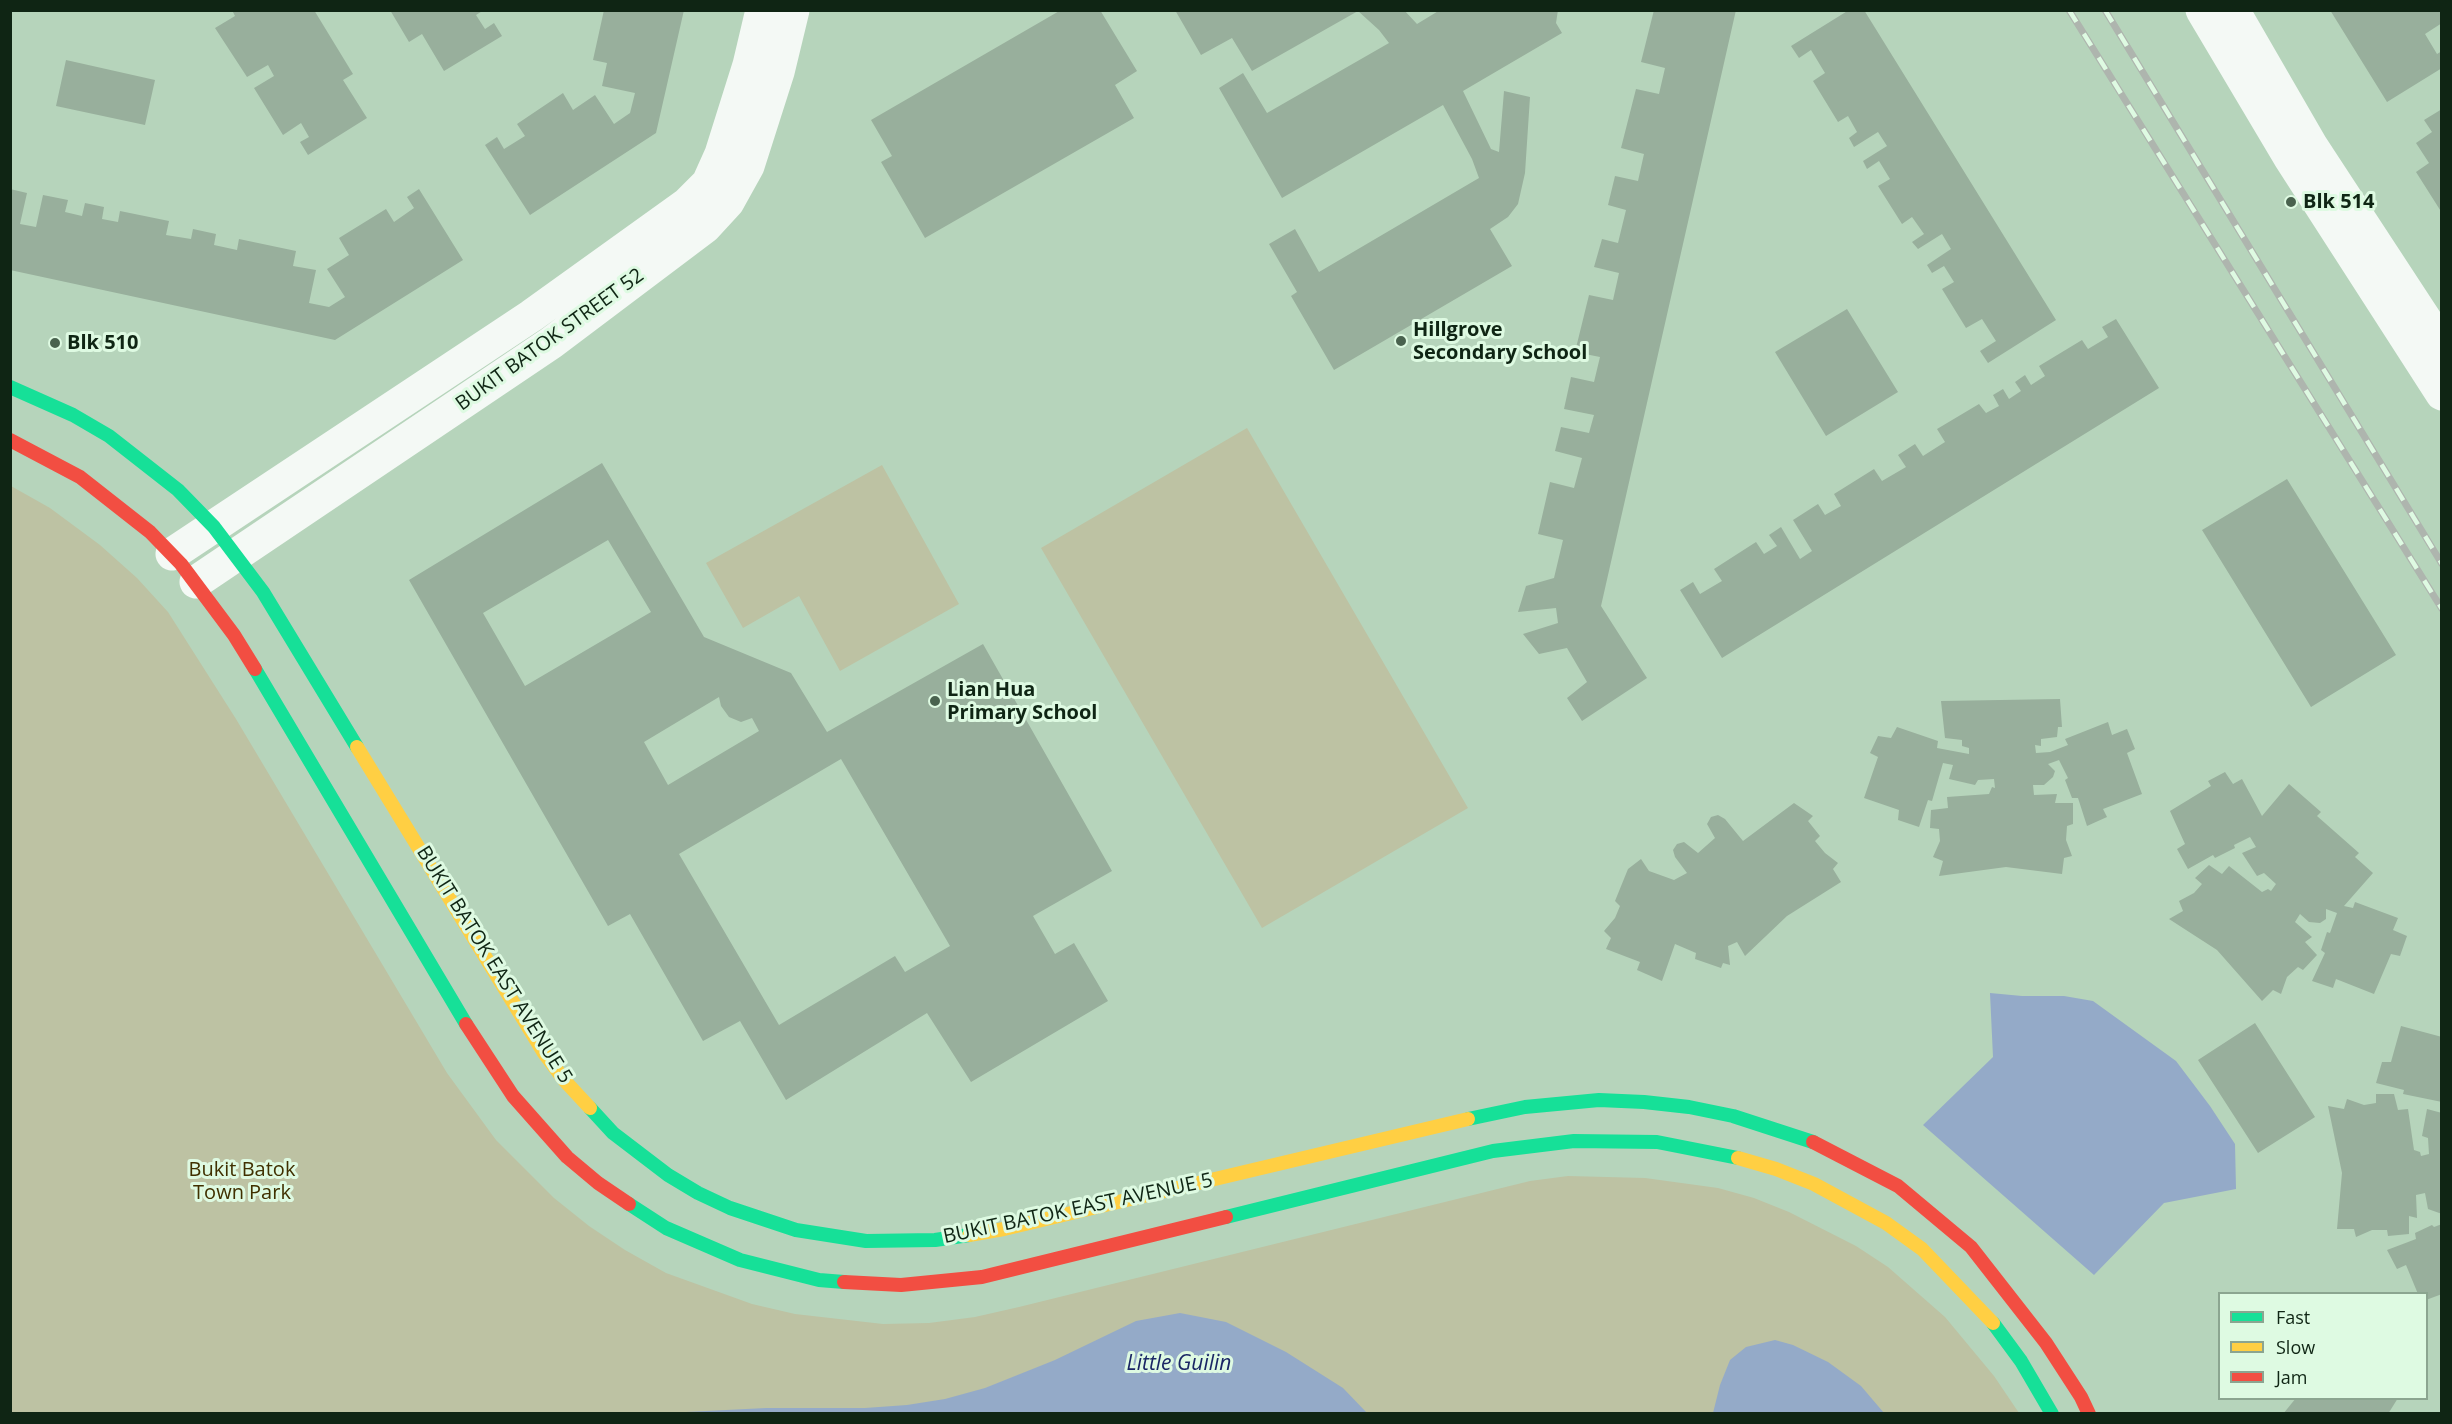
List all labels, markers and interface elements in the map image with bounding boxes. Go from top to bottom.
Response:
place label: Blk 514 [2303,190,2374,214]
marker: Blk 514 [2284,195,2298,209]
street label: BUKIT BATOK STREET 52 [451,264,649,416]
place label: Hillgrove Secondary School [1413,318,1587,365]
place label: Blk 510 [67,331,138,355]
marker: Hillgrove Secondary School [1394,334,1408,348]
marker: Blk 510 [48,336,62,350]
place label: Lian Hua Primary School [947,678,1097,725]
marker: Lian Hua Primary School [928,694,942,708]
street label: BUKIT BATOK EAST AVENUE 5 [411,842,577,1088]
park label: Bukit Batok Town Park [189,1158,295,1205]
street label: BUKIT BATOK EAST AVENUE 5 [941,1169,1215,1249]
legend [2218,1292,2428,1400]
text: Fast [2276,1305,2310,1329]
text: Slow [2276,1335,2315,1359]
water label: Little Guilin [1127,1351,1231,1377]
text: Jam [2276,1365,2308,1389]

